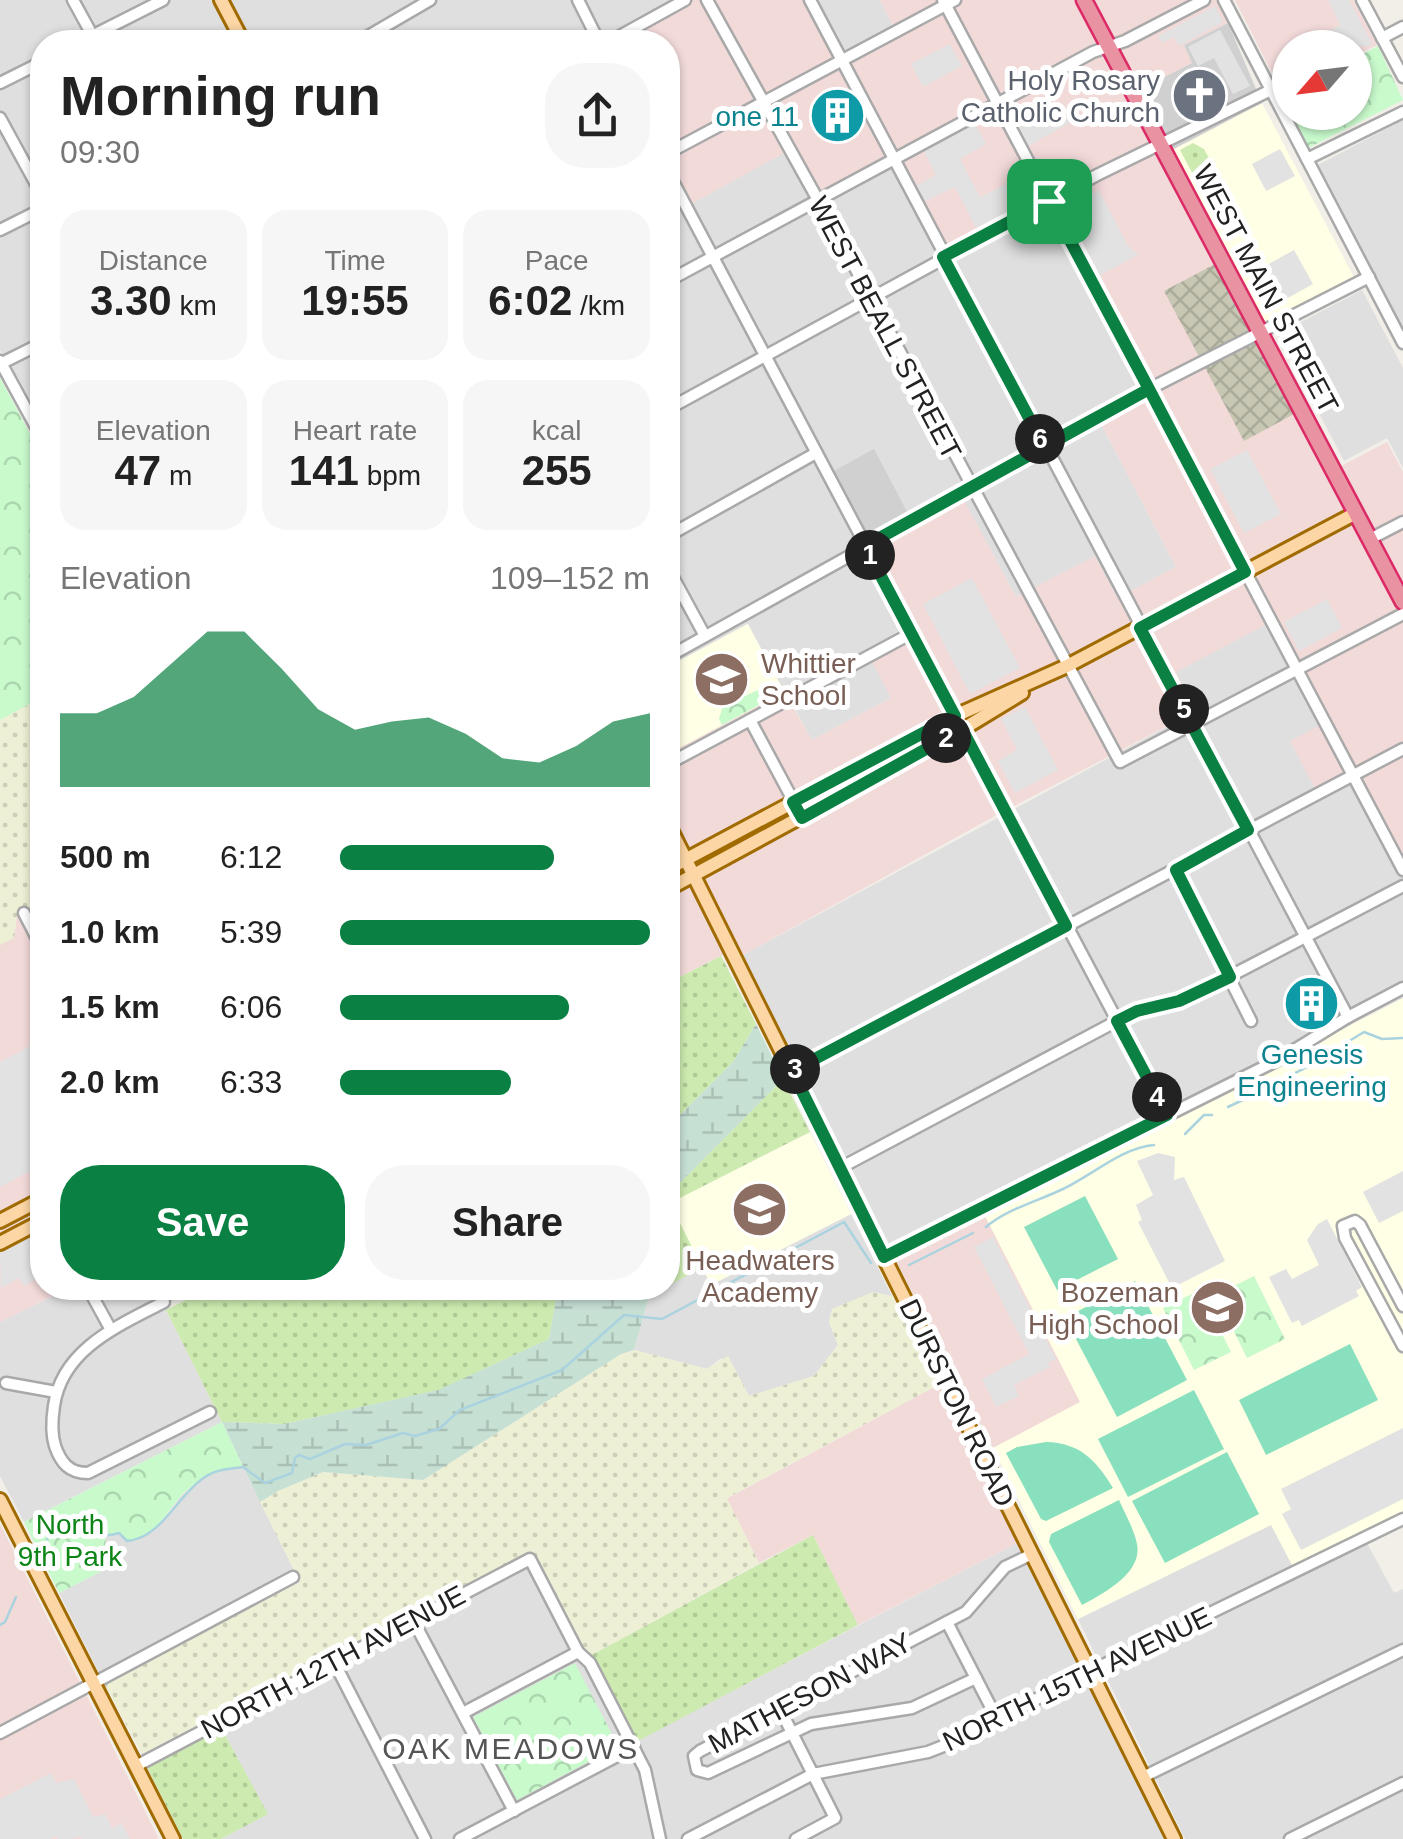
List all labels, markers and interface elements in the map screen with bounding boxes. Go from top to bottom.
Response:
north arrow [1272,30,1372,130]
map controls [1272,30,1372,130]
button: share [545,63,650,168]
text: Morning run [60,65,381,127]
place label: Holy Rosary Catholic Church [961,65,1160,128]
church icon: Holy Rosary Catholic Church [1169,66,1229,126]
building icon: one 11 [808,86,868,146]
place label: one 11 [715,101,799,132]
text: 09:30 [60,134,140,170]
pin [1007,159,1092,244]
street label: WEST MAIN STREET [1187,160,1345,418]
icon: arrive [1022,174,1077,229]
street label: WEST BEALL STREET [803,192,967,464]
text: Distance [99,245,208,276]
text: Time [324,245,386,276]
text: Pace [525,245,589,276]
text: 3.30 [90,277,172,324]
text: 19:55 [301,277,409,324]
text: 6:02 [488,277,572,324]
text: km [172,290,217,321]
text: /km [572,290,625,321]
pin: 6 [1015,414,1065,464]
text: Elevation [96,415,211,446]
text: Heart rate [293,415,417,446]
text: kcal [532,415,582,446]
text: 6 [1032,423,1048,454]
text: 47 [114,447,161,494]
text: 141 [289,447,359,494]
text: 255 [522,447,592,494]
text: m [161,460,192,491]
text: bpm [359,460,421,491]
pin: 1 [845,530,895,580]
text: 1 [862,539,878,570]
text: Elevation [60,560,192,596]
text: 109–152 m [490,560,650,596]
place label: Whittier School [761,648,856,711]
school or university icon: Whittier School [692,649,752,709]
pin: 5 [1159,684,1209,734]
text: 5 [1176,693,1192,724]
pin: 2 [921,713,971,763]
text: 2 [938,722,954,753]
text: 500 m [60,839,151,875]
text: 6:12 [220,839,282,875]
text: 1.0 km [60,914,160,950]
text: 5:39 [220,914,282,950]
building icon: Genesis Engineering [1282,973,1342,1033]
text: 1.5 km [60,989,160,1025]
text: 6:06 [220,989,282,1025]
place label: Genesis Engineering [1237,1039,1387,1102]
pin: 3 [770,1044,820,1094]
text: 3 [787,1053,803,1084]
text: 2.0 km [60,1064,160,1100]
text: 6:33 [220,1064,282,1100]
pin: 4 [1132,1072,1182,1122]
text: 4 [1149,1081,1165,1112]
button: Save [60,1165,345,1280]
button: Share [365,1165,650,1280]
school or university icon: Headwaters Academy [730,1179,790,1239]
place label: Headwaters Academy [685,1245,835,1308]
place label: Bozeman High School [1028,1277,1179,1340]
school or university icon: Bozeman High School [1188,1278,1248,1338]
street label: DURSTON ROAD [893,1294,1021,1512]
park label: North 9th Park [18,1509,123,1572]
street label: NORTH 12TH AVENUE [196,1579,470,1745]
street label: NORTH 15TH AVENUE [938,1600,1216,1758]
street label: MATHESON WAY [703,1626,917,1760]
district label: OAK MEADOWS [382,1732,640,1765]

